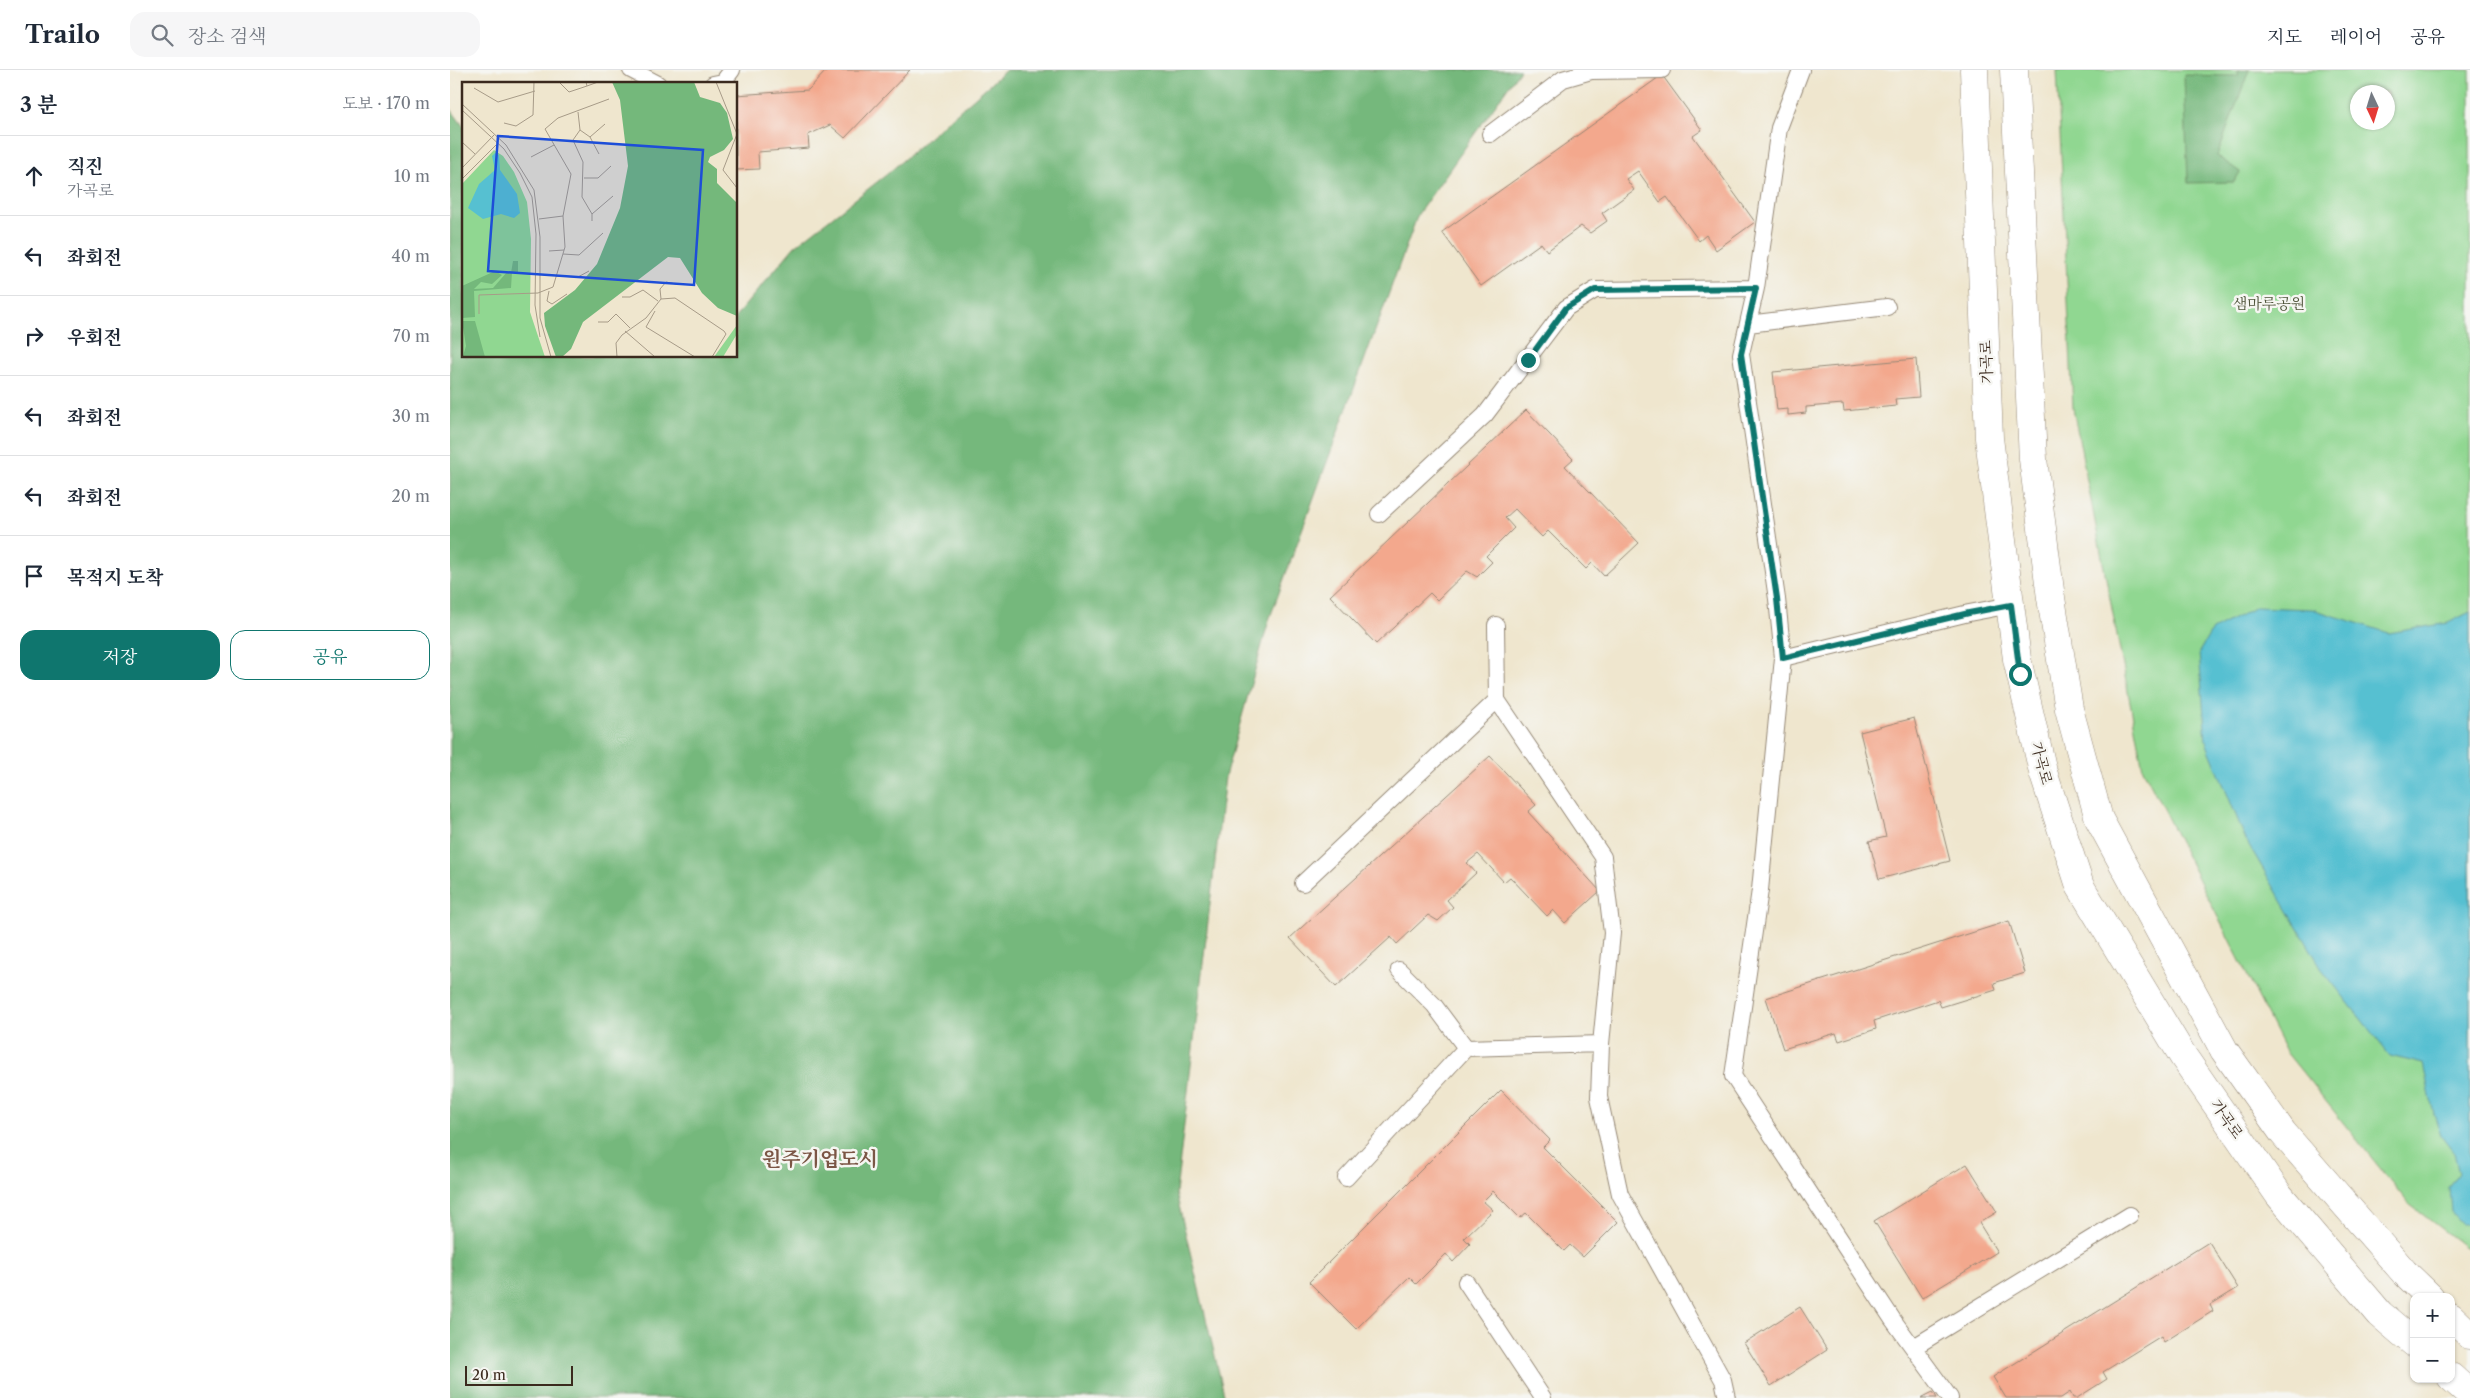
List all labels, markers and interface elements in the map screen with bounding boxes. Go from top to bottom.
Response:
search box [130,12,480,57]
text: Trailo [25,20,100,49]
icon: search [148,21,176,49]
text: 장소 검색 [188,25,266,48]
text: 지도 [2267,26,2302,48]
text: 레이어 [2330,26,2382,48]
text: 공유 [2410,26,2445,48]
inset map [462,82,738,358]
north arrow [2350,85,2395,130]
text: 3 분 [20,92,57,117]
text: 도보 · 170 m [342,93,430,113]
text: 직진 [67,155,104,178]
icon: ahead [20,162,48,190]
text: 10 m [394,166,430,186]
text: 가곡로 [67,180,113,200]
icon: left [20,242,48,270]
text: 좌회전 [67,246,122,269]
text: 40 m [391,246,430,266]
park label: 샘마루공원 [2233,294,2305,313]
icon: right [20,322,48,350]
text: 우회전 [67,326,122,349]
text: 70 m [393,326,430,346]
street label: 가곡로 [1976,339,1996,384]
route end [1517,349,1540,372]
icon: left [20,402,48,430]
text: 좌회전 [67,406,122,429]
text: 30 m [392,406,430,426]
icon: left [20,482,48,510]
text: 좌회전 [67,486,122,509]
text: 20 m [391,486,430,506]
icon: arrive [20,562,48,590]
text: 목적지 도착 [67,566,164,589]
button: 저장 [20,630,220,680]
button: 공유 [230,630,430,680]
route start [2009,663,2032,686]
street label: 가곡로 [2027,740,2057,787]
street label: 가곡로 [2207,1096,2248,1143]
district label: 원주기업도시 [762,1147,878,1171]
map controls [2410,1293,2455,1383]
button: + [2410,1293,2455,1338]
button: − [2410,1338,2455,1383]
scale bar [465,1363,572,1386]
text: 20 m [472,1366,506,1384]

